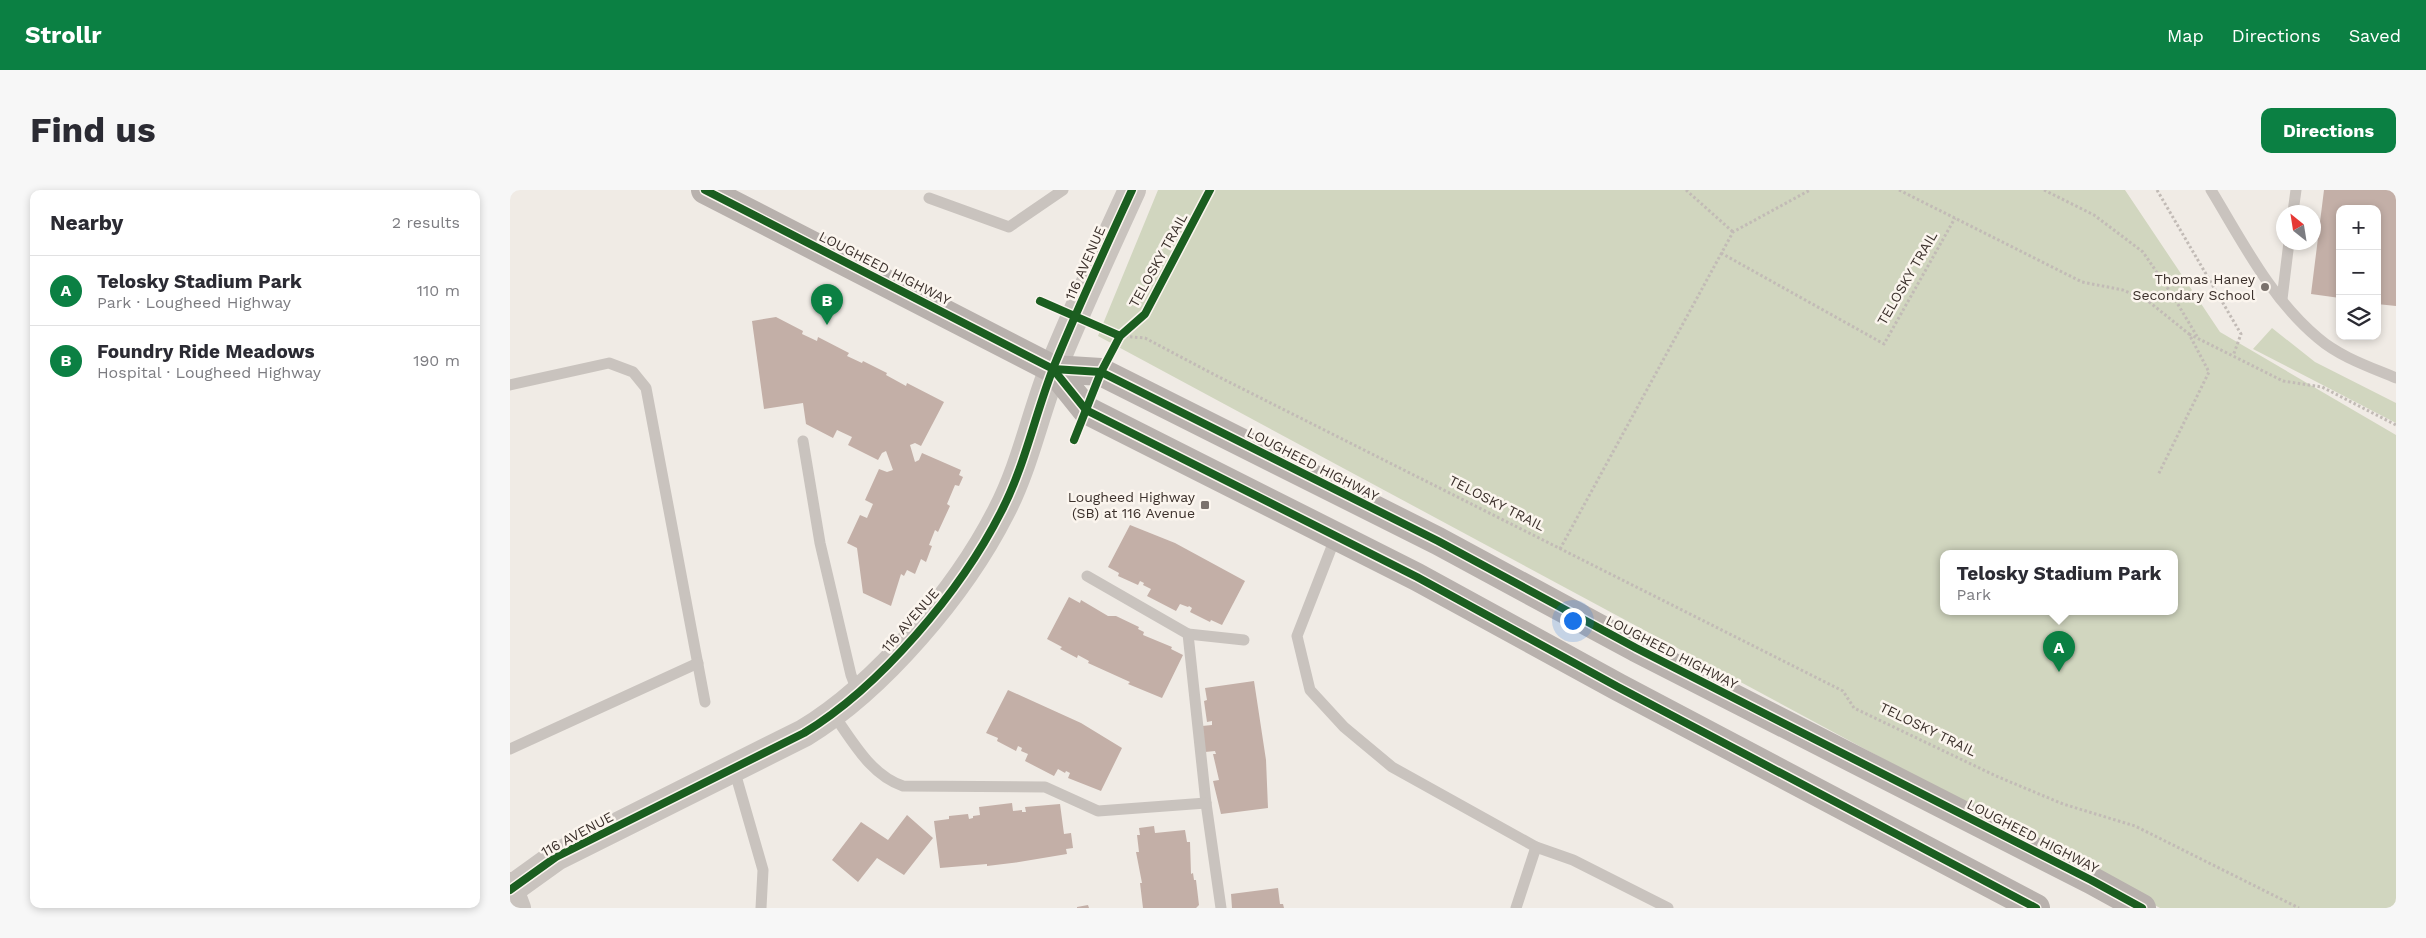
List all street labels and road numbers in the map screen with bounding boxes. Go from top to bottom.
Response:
street label: TELOSKY TRAIL [1125,210,1191,310]
street label: 116 AVENUE [1062,224,1108,302]
street label: LOUGHEED HIGHWAY [816,228,954,308]
street label: TELOSKY TRAIL [1874,228,1940,328]
street label: LOUGHEED HIGHWAY [1244,424,1382,504]
street label: TELOSKY TRAIL [1446,472,1548,534]
street label: 116 AVENUE [878,585,942,655]
street label: LOUGHEED HIGHWAY [1603,612,1741,692]
street label: TELOSKY TRAIL [1877,699,1979,759]
street label: LOUGHEED HIGHWAY [1964,796,2102,876]
street label: 116 AVENUE [538,808,616,860]

